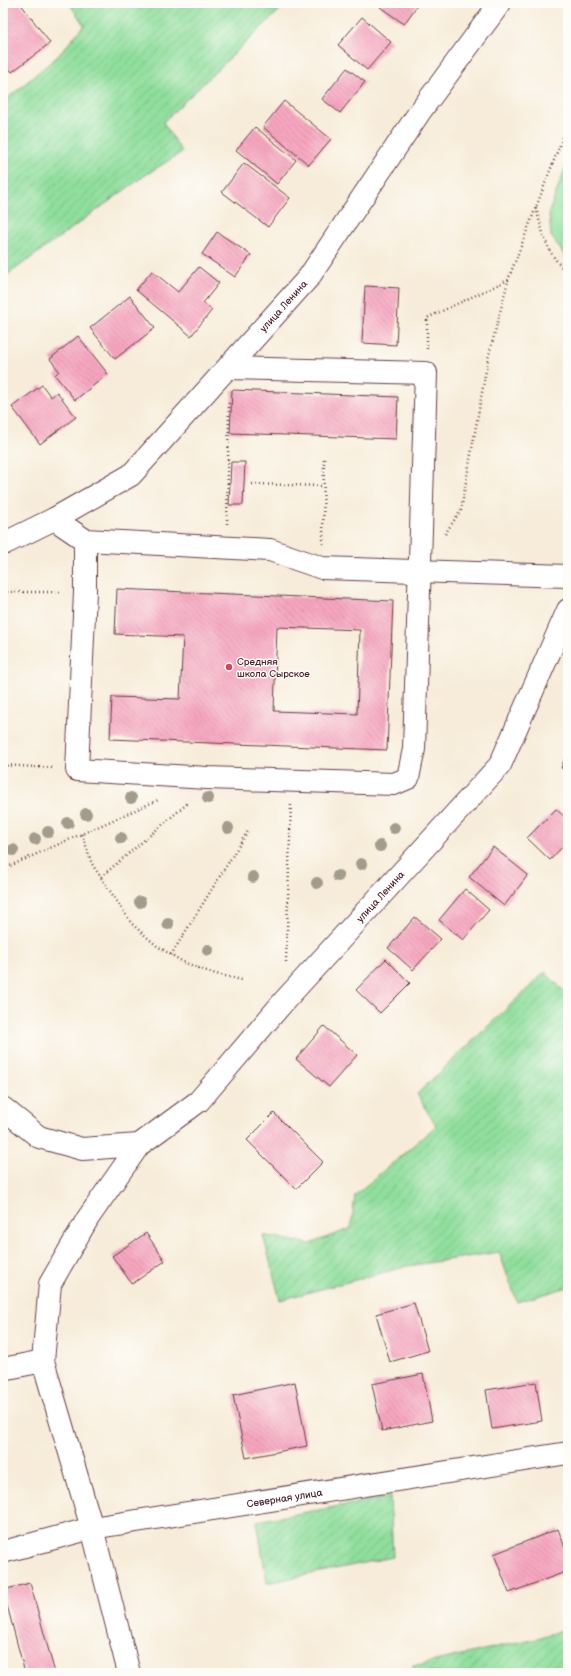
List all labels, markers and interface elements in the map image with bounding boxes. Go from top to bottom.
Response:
street label: улица Ленина [258,278,310,335]
place label: Средняя школа Сырское [237,656,310,680]
marker: Средняя школа Сырское [224,662,234,672]
street label: улица Ленина [354,869,407,925]
street label: Северная улица [246,1487,323,1511]

